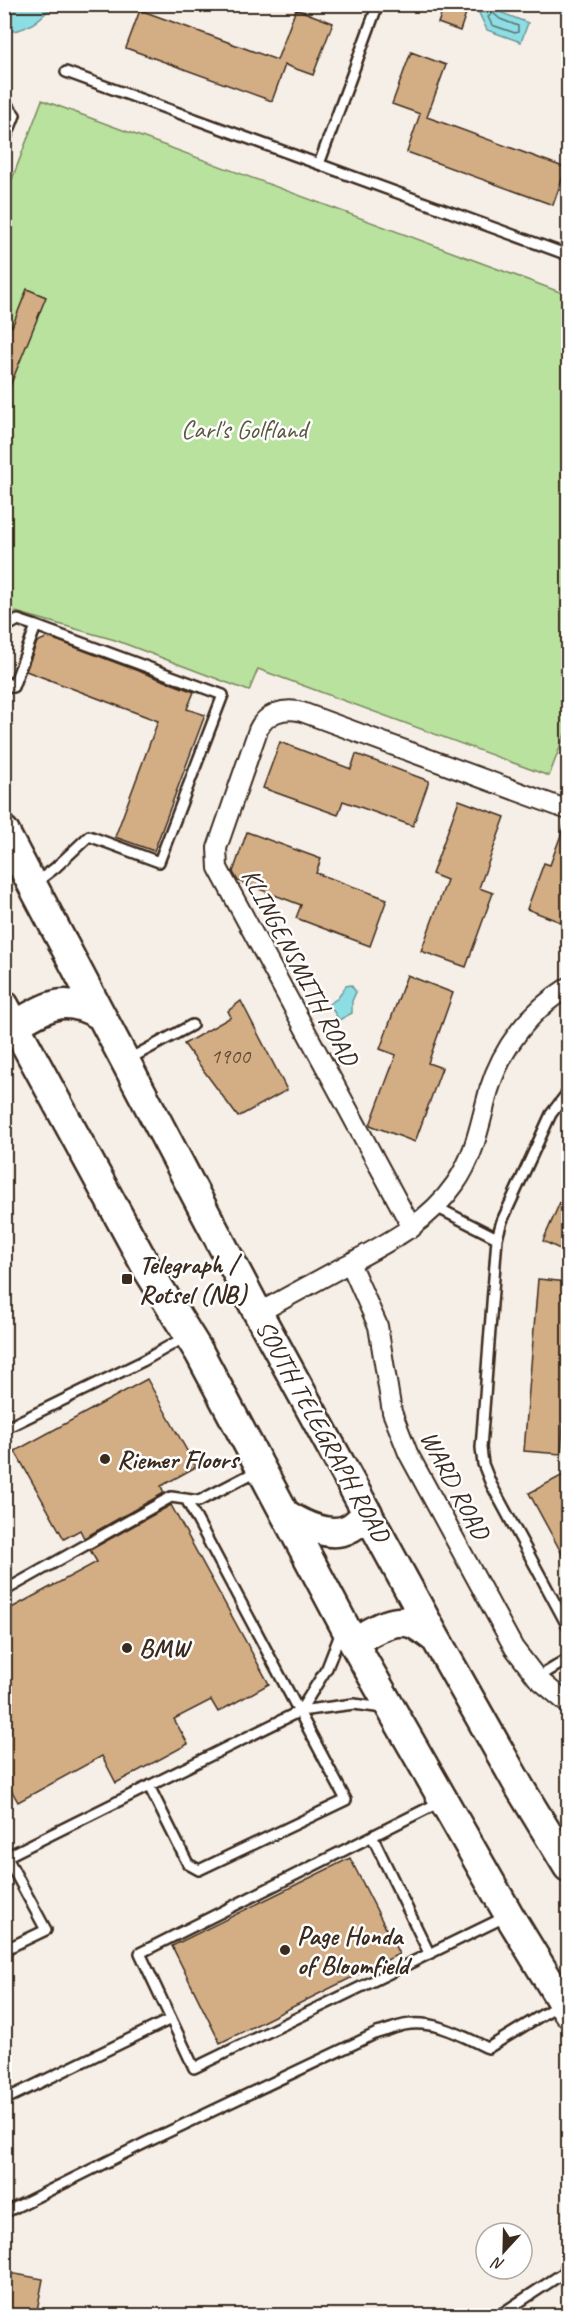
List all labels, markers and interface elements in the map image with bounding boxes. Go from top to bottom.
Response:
park label: Carl's Golfland [181,413,311,446]
street label: KLINGENSMITH ROAD [234,863,367,1073]
house number: 1900 [210,1042,252,1070]
place label: Telegraph / Rotsel (NB) [139,1248,249,1311]
marker: Telegraph / Rotsel (NB) [120,1272,134,1286]
street label: SOUTH TELEGRAPH ROAD [248,1314,399,1549]
street label: WARD ROAD [413,1425,498,1547]
place label: Riemer Floors [117,1443,241,1476]
marker: Riemer Floors [98,1452,112,1466]
place label: BMW [139,1632,193,1665]
marker: BMW [120,1641,134,1655]
place label: Page Honda of Bloomfield [297,1919,413,1982]
marker: Page Honda of Bloomfield [278,1943,292,1957]
north arrow [474,2221,534,2281]
text: N [488,2252,507,2275]

